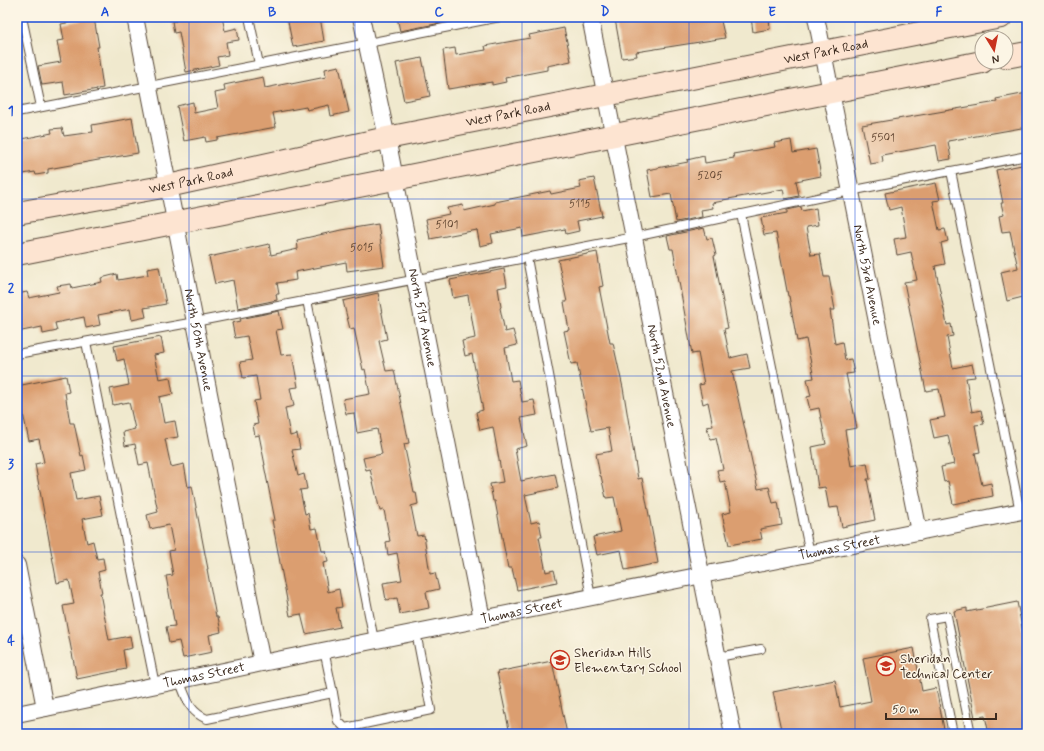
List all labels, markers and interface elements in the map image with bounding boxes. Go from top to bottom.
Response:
text: A [101,4,109,21]
text: B [268,4,277,21]
text: C [434,4,444,21]
text: D [601,4,610,21]
text: E [768,4,776,21]
text: F [936,4,943,21]
north arrow [974,30,1014,70]
street label: West Park Road [782,35,870,68]
text: N [991,51,1000,66]
street label: West Park Road [464,98,552,131]
text: 1 [8,103,14,120]
house number: 5501 [871,131,895,145]
street label: West Park Road [148,163,235,198]
house number: 5205 [697,169,723,183]
house number: 5115 [569,197,591,211]
house number: 5101 [436,218,459,232]
street label: North 53rd Avenue [849,223,886,327]
house number: 5015 [350,241,374,255]
street label: North 51st Avenue [404,267,441,369]
text: 2 [8,280,15,297]
street label: North 50th Avenue [180,287,217,393]
street label: North 52nd Avenue [643,323,680,429]
text: 3 [8,456,14,473]
street label: Thomas Street [797,531,882,564]
street label: Thomas Street [479,595,564,628]
text: 4 [7,633,15,650]
place label: Sheridan Hills Elementary School [574,645,682,677]
school or university icon: Sheridan Hills Elementary School [549,649,571,671]
place label: Sheridan Technical Center [900,651,993,683]
school or university icon: Sheridan Technical Center [875,655,897,677]
street label: Thomas Street [161,658,246,692]
scale bar [886,695,996,721]
text: 50 m [892,702,919,718]

